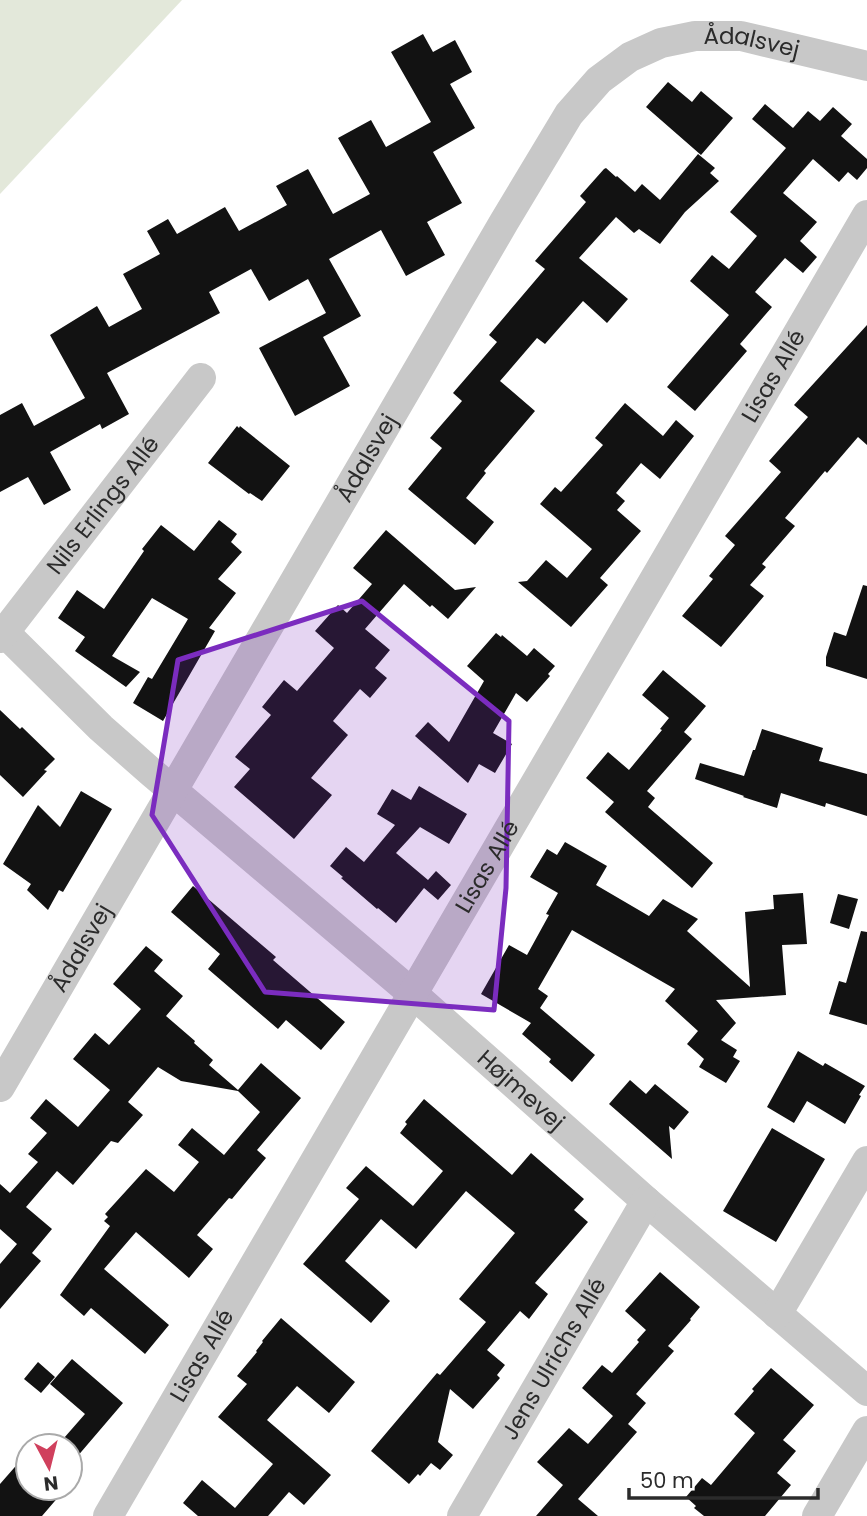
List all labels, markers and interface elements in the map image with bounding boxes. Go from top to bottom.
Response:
street label: Ådalsvej [704,19,803,65]
street label: Lisas Allé [734,324,813,428]
street label: Ådalsvej [328,408,405,508]
street label: Nils Erlings Allé [39,429,166,581]
street label: Lisas Allé [447,814,527,919]
street label: Ådalsvej [43,898,119,998]
street label: Højmevej [470,1042,572,1138]
street label: Jens Ulrichs Allé [494,1272,614,1446]
street label: Lisas Allé [162,1303,241,1408]
north arrow [14,1432,84,1502]
scale bar [629,1456,818,1500]
text: 50 m [640,1466,694,1495]
text: N [42,1469,60,1498]

